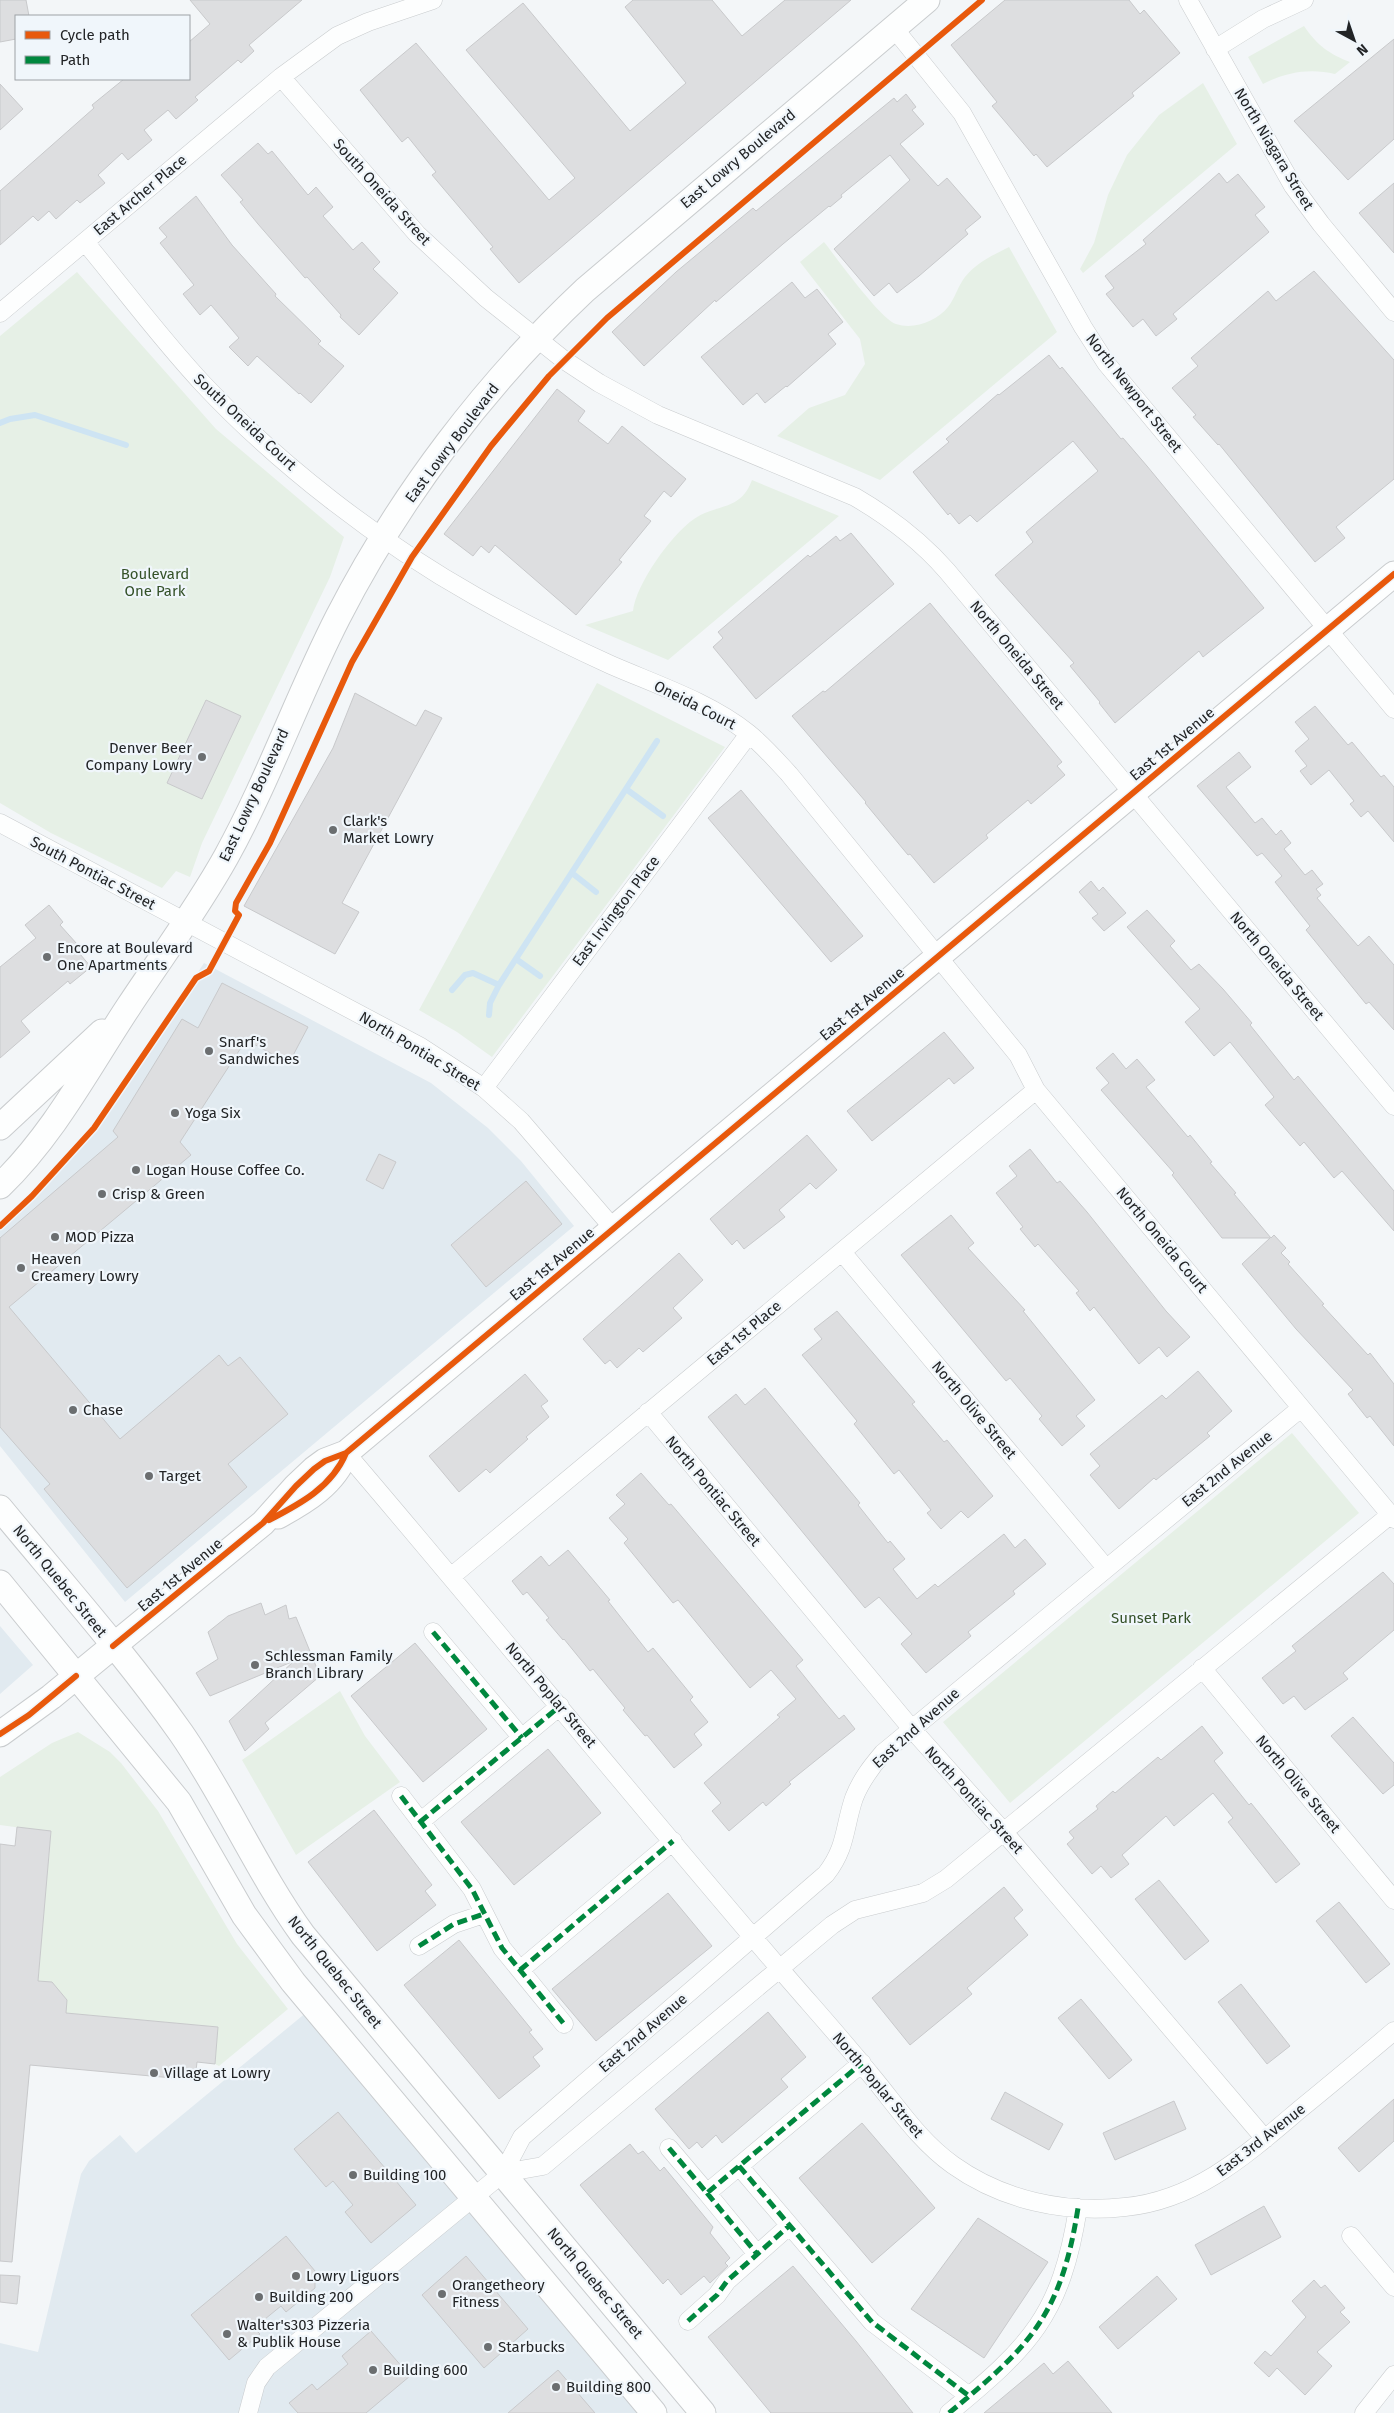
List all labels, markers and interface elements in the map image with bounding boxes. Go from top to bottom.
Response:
legend [15,15,190,80]
north arrow [1329,15,1379,65]
text: Cycle path [60,26,130,44]
text: N [1353,40,1371,59]
text: Path [60,51,90,69]
street label: North Niagara Street [1230,85,1318,214]
street label: East Lowry Boulevard [677,106,799,212]
street label: South Oneida Street [329,135,435,249]
street label: East Archer Place [90,151,190,239]
street label: North Newport Street [1082,330,1186,456]
street label: South Oneida Court [190,370,300,474]
street label: East Lowry Boulevard [401,380,503,506]
park label: Boulevard One Park [121,565,189,600]
street label: North Oneida Street [966,597,1068,713]
street label: Oneida Court [651,677,739,734]
street label: East 1st Avenue [1126,703,1218,785]
street label: East Lowry Boulevard [215,726,293,864]
place label: Denver Beer Company Lowry [86,739,193,774]
marker: Denver Beer Company Lowry [196,751,208,763]
place label: Clark's Market Lowry [343,812,434,847]
marker: Clark's Market Lowry [327,824,339,836]
street label: South Pontiac Street [27,832,159,914]
street label: East Irvington Place [569,852,663,970]
street label: North Oneida Street [1226,908,1328,1024]
place label: Encore at Boulevard One Apartments [57,939,193,974]
marker: Encore at Boulevard One Apartments [41,951,53,963]
street label: East 1st Avenue [816,963,908,1045]
street label: North Pontiac Street [356,1008,484,1095]
place label: Snarf's Sandwiches [219,1033,299,1068]
marker: Snarf's Sandwiches [203,1045,215,1057]
place label: Yoga Six [185,1104,241,1122]
marker: Yoga Six [169,1107,181,1119]
place label: Logan House Coffee Co. [146,1161,305,1179]
marker: Logan House Coffee Co. [130,1164,142,1176]
street label: North Oneida Court [1113,1183,1212,1297]
place label: Crisp & Green [112,1185,205,1203]
marker: Crisp & Green [96,1188,108,1200]
street label: East 1st Avenue [506,1223,598,1305]
place label: MOD Pizza [65,1228,135,1246]
marker: MOD Pizza [49,1231,61,1243]
place label: Heaven Creamery Lowry [31,1250,139,1285]
marker: Heaven Creamery Lowry [15,1262,27,1274]
street label: East 1st Place [703,1297,785,1369]
street label: North Olive Street [928,1357,1021,1463]
place label: Chase [83,1401,123,1419]
marker: Chase [67,1404,79,1416]
street label: East 2nd Avenue [1178,1427,1276,1511]
street label: North Pontiac Street [662,1432,765,1550]
place label: Target [159,1467,201,1485]
marker: Target [143,1470,155,1482]
street label: North Quebec Street [9,1521,111,1641]
street label: East 1st Avenue [134,1534,226,1616]
park label: Sunset Park [1111,1609,1191,1627]
street label: North Poplar Street [502,1639,601,1752]
place label: Schlessman Family Branch Library [265,1647,393,1682]
marker: Schlessman Family Branch Library [249,1659,261,1671]
street label: East 2nd Avenue [869,1684,963,1772]
street label: North Olive Street [1252,1731,1345,1837]
street label: North Pontiac Street [921,1743,1027,1858]
street label: North Quebec Street [284,1912,386,2032]
street label: East 2nd Avenue [595,1990,691,2076]
street label: North Poplar Street [829,2029,928,2142]
place label: Village at Lowry [164,2064,271,2082]
marker: Village at Lowry [148,2067,160,2079]
street label: East 3rd Avenue [1213,2100,1309,2180]
place label: Building 100 [363,2166,446,2184]
marker: Building 100 [347,2169,359,2181]
street label: North Quebec Street [543,2224,647,2343]
place label: Lowry Liguors [306,2267,399,2285]
marker: Lowry Liguors [290,2270,302,2282]
place label: Orangetheory Fitness [452,2276,545,2311]
place label: Building 200 [269,2288,353,2306]
marker: Orangetheory Fitness [436,2288,448,2300]
marker: Building 200 [253,2291,265,2303]
place label: Walter's303 Pizzeria & Publik House [237,2316,370,2351]
marker: Walter's303 Pizzeria & Publik House [221,2328,233,2340]
place label: Starbucks [498,2338,565,2356]
marker: Starbucks [482,2341,494,2353]
place label: Building 600 [383,2361,468,2379]
marker: Building 600 [367,2364,379,2376]
place label: Building 800 [566,2378,651,2396]
marker: Building 800 [550,2381,562,2393]

